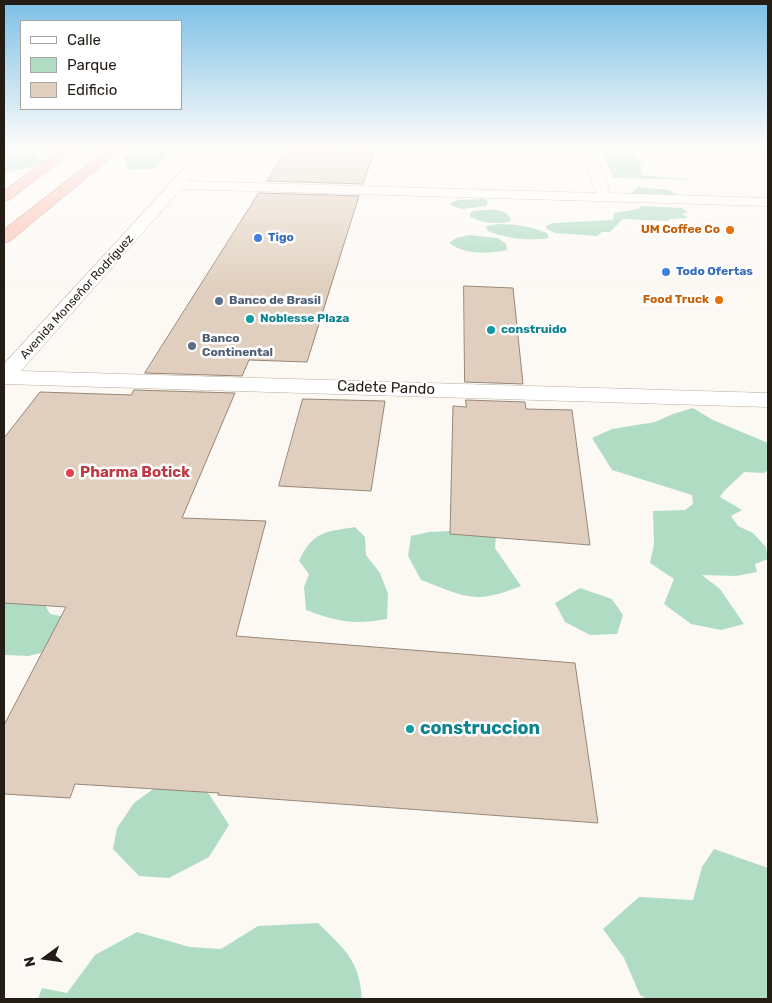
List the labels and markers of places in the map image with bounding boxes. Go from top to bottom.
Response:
place label: UM Coffee Co [641,223,720,237]
marker: UM Coffee Co [724,224,736,236]
place label: Tigo [268,231,294,245]
marker: Tigo [252,232,264,244]
place label: Todo Ofertas [676,265,753,279]
marker: Todo Ofertas [660,266,672,278]
place label: Food Truck [643,293,709,307]
place label: Banco de Brasil [229,294,321,308]
marker: Food Truck [713,294,725,306]
marker: Banco de Brasil [213,295,225,307]
place label: Noblesse Plaza [260,312,349,326]
marker: Noblesse Plaza [244,313,256,325]
place label: construido [501,323,567,337]
marker: construido [485,324,497,336]
place label: Banco Continental [202,332,273,360]
marker: Banco Continental [186,340,198,352]
place label: Pharma Botick [80,464,190,482]
marker: Pharma Botick [64,467,76,479]
place label: construccion [420,718,540,740]
marker: construccion [404,723,416,735]

